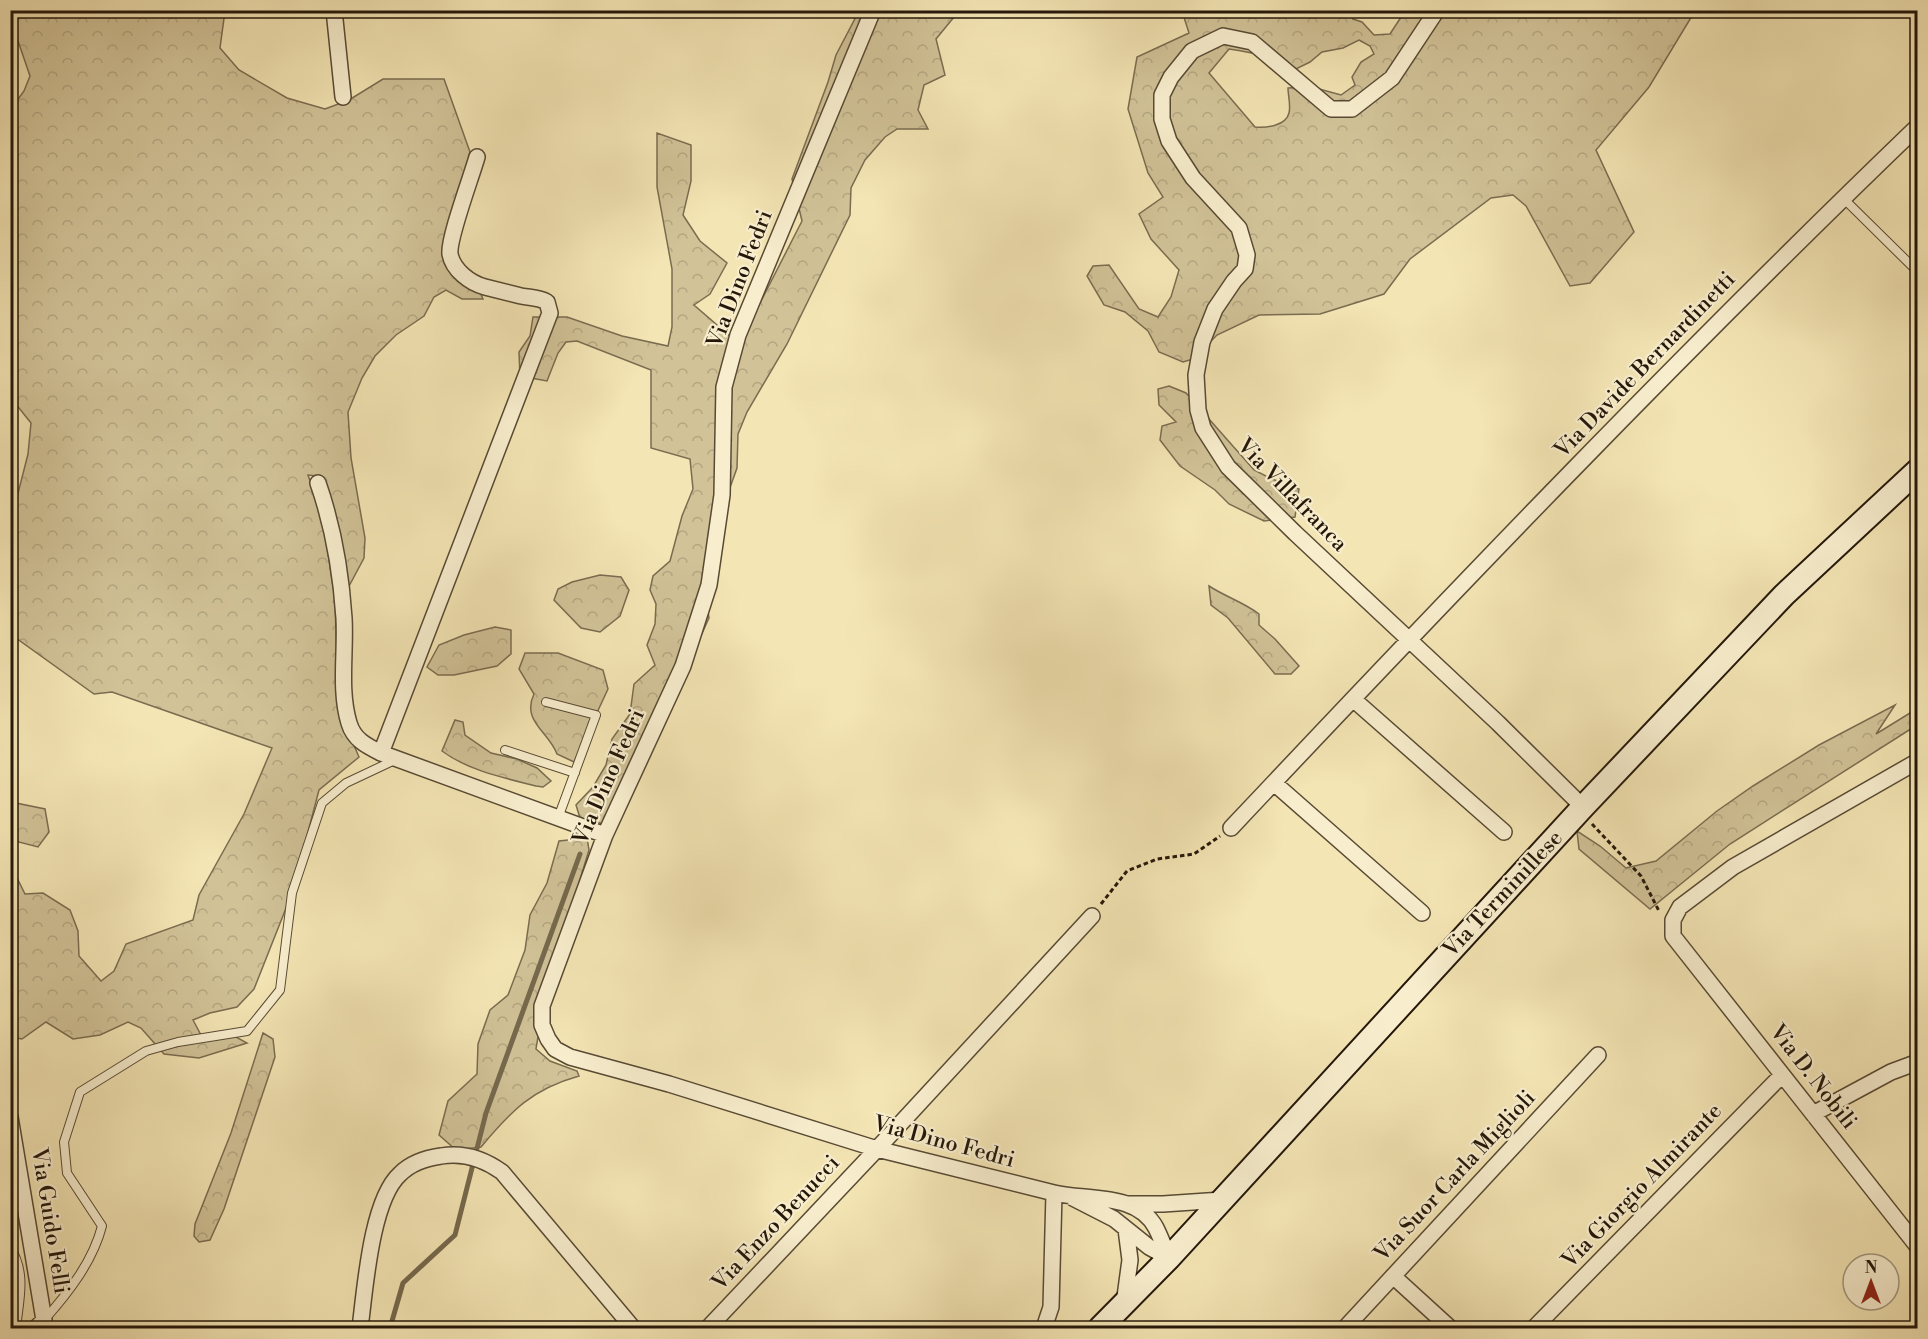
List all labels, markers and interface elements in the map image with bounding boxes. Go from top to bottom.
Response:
street label: Via Dino Fedri [701,206,779,353]
street label: Via Davide Bernardinetti [1548,266,1741,465]
street label: Via Villafranca [1230,432,1353,558]
street label: Via Dino Fedri [567,705,651,850]
street label: Via Terminillese [1437,825,1569,964]
street label: Via D. Nobili [1763,1018,1862,1135]
street label: Via Suor Carla Miglioli [1368,1085,1541,1268]
street label: Via Giorgio Almirante [1556,1098,1728,1275]
street label: Via Dino Fedri [869,1110,1018,1174]
street label: Via Guido Felli [25,1145,75,1296]
street label: Via Enzo Benucci [706,1150,846,1297]
north arrow [1841,1252,1901,1312]
text: N [1865,1258,1878,1278]

